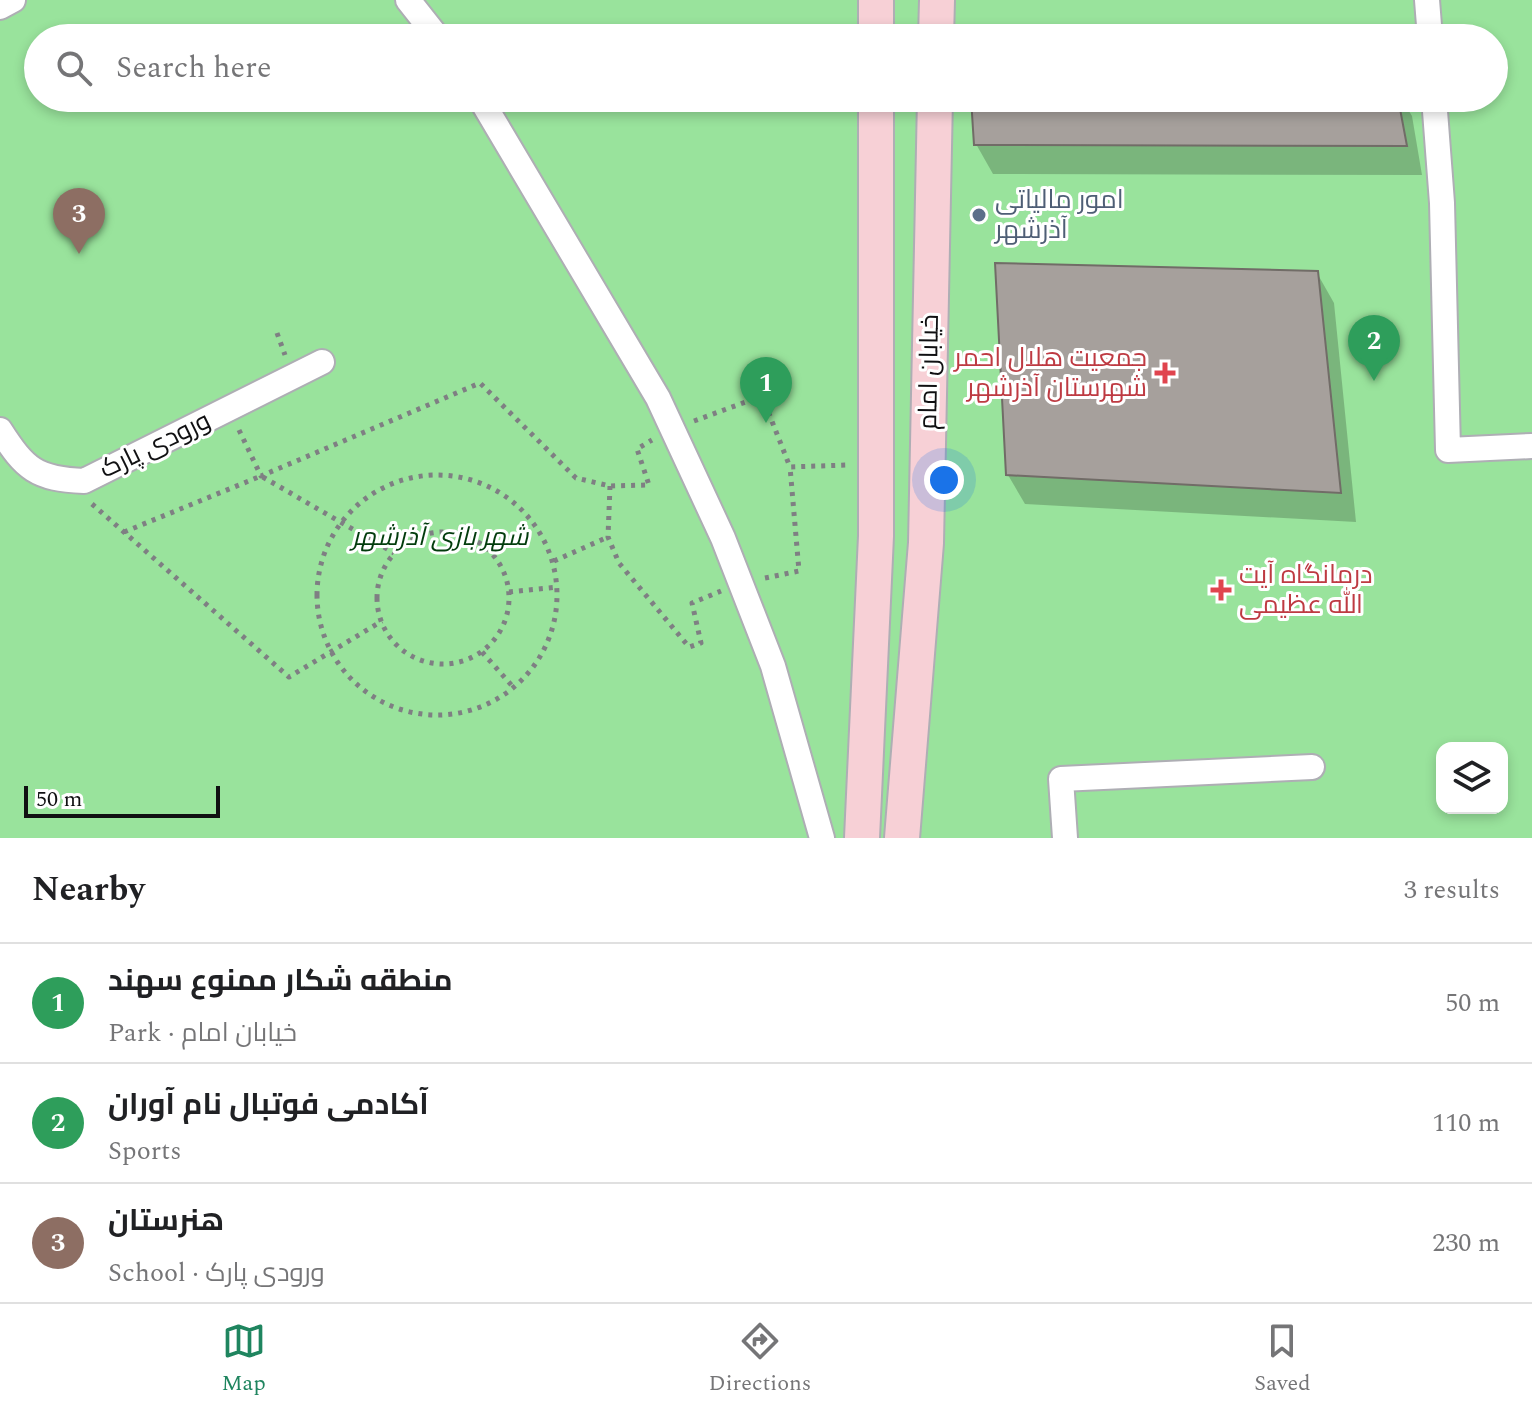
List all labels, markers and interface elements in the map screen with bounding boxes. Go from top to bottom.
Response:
search box [24,24,1508,112]
text: Search here [116,45,272,91]
icon: search [52,46,96,90]
place label: امور مالیاتی آذرشهر [993,180,1124,250]
pin: 3 [53,188,105,254]
marker: امور مالیاتی آذرشهر [970,206,988,224]
street label: خیابان امام [908,314,950,430]
pin: 2 [1348,315,1400,381]
place label: جمعیت هلال احمر شهرستان آذرشهر [952,338,1147,408]
pin: 1 [740,357,792,423]
marker: جمعیت هلال احمر شهرستان آذرشهر [1154,362,1176,384]
street label: ورودی پارک [93,401,217,489]
your location [924,460,964,500]
park label: شهر بازی آذرشهر [349,517,529,557]
place label: درمانگاه آیت الله عظیمی [1239,555,1373,625]
marker: درمانگاه آیت الله عظیمی [1210,579,1232,601]
map controls [1436,742,1508,814]
button: layers [1436,742,1508,814]
scale bar [24,782,220,818]
text: 50 m [36,783,82,816]
text: Nearby [32,864,145,916]
text: 3 results [1404,870,1500,910]
text: منطقه شکار ممنوع سهند [108,958,453,1004]
text: 1 [51,983,65,1023]
text: 50 m [1445,983,1500,1023]
text: Park · خیابان امام [108,1013,297,1053]
text: آکادمی فوتبال نام آوران [108,1082,429,1128]
text: 2 [51,1103,65,1143]
text: 110 m [1432,1103,1500,1143]
text: Sports [108,1131,181,1171]
text: هنرستان [108,1198,224,1244]
text: 3 [51,1223,65,1263]
text: 230 m [1432,1223,1500,1263]
text: School · ورودی پارک [108,1253,325,1293]
tab: Map [221,1319,266,1400]
tab: Directions [709,1319,811,1400]
tab: Saved [1254,1319,1311,1400]

